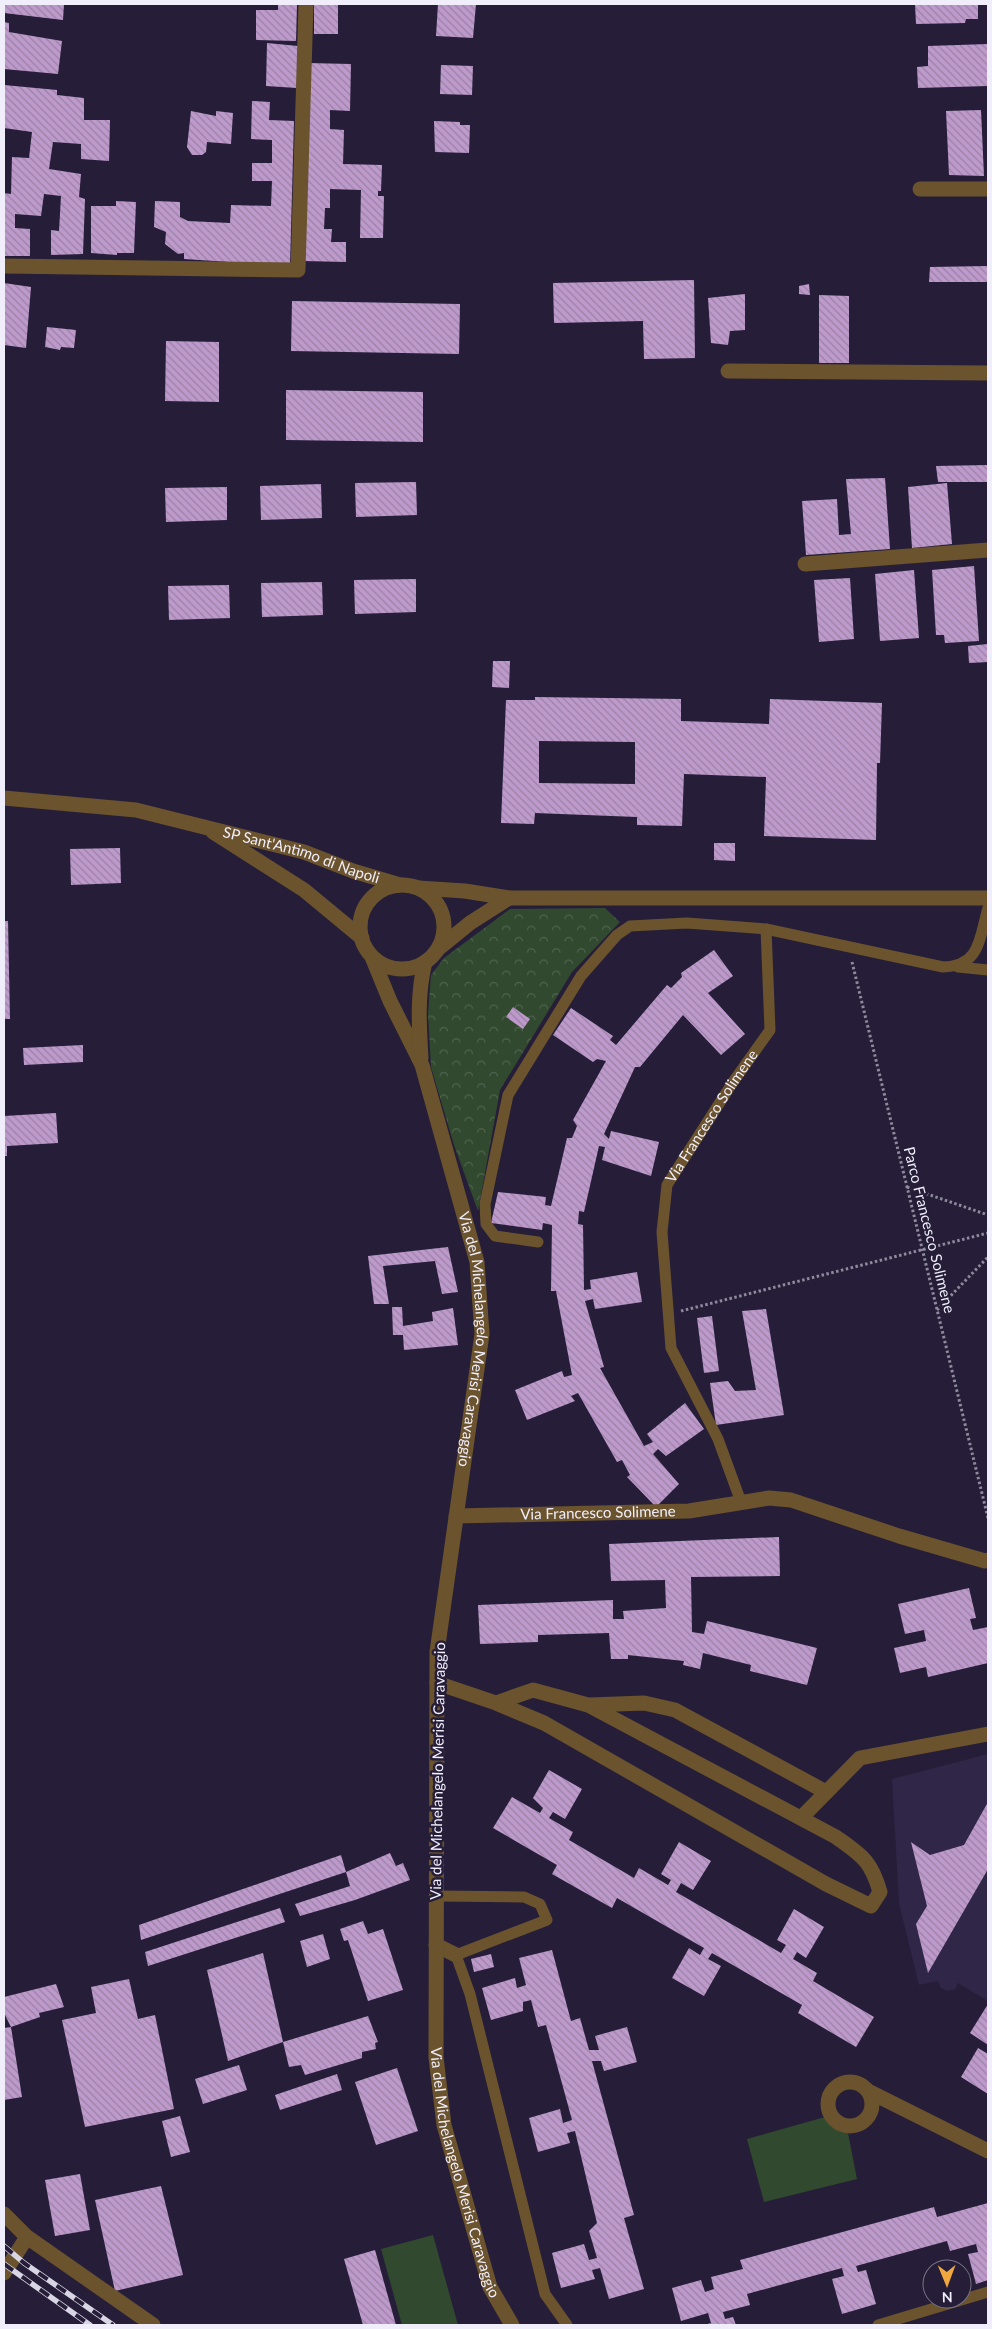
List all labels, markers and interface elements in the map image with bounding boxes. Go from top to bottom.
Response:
street label: SP Sant'Antimo di Napoli [221,822,382,886]
street label: Via Francesco Solimene [661,1046,761,1186]
street label: Parco Francesco Solimene [901,1145,959,1315]
text: Via del Michelangelo Merisi Caravaggio [455,1209,492,1468]
street label: Via del Michelangelo Merisi Caravaggio [452,1210,470,1468]
street label: Via Francesco Solimene [520,1501,676,1523]
street label: Via del Michelangelo Merisi Caravaggio [426,1642,448,1900]
street label: Via del Michelangelo Merisi Caravaggio [428,2047,504,2301]
north arrow [922,2259,972,2309]
text: N [942,2289,953,2306]

